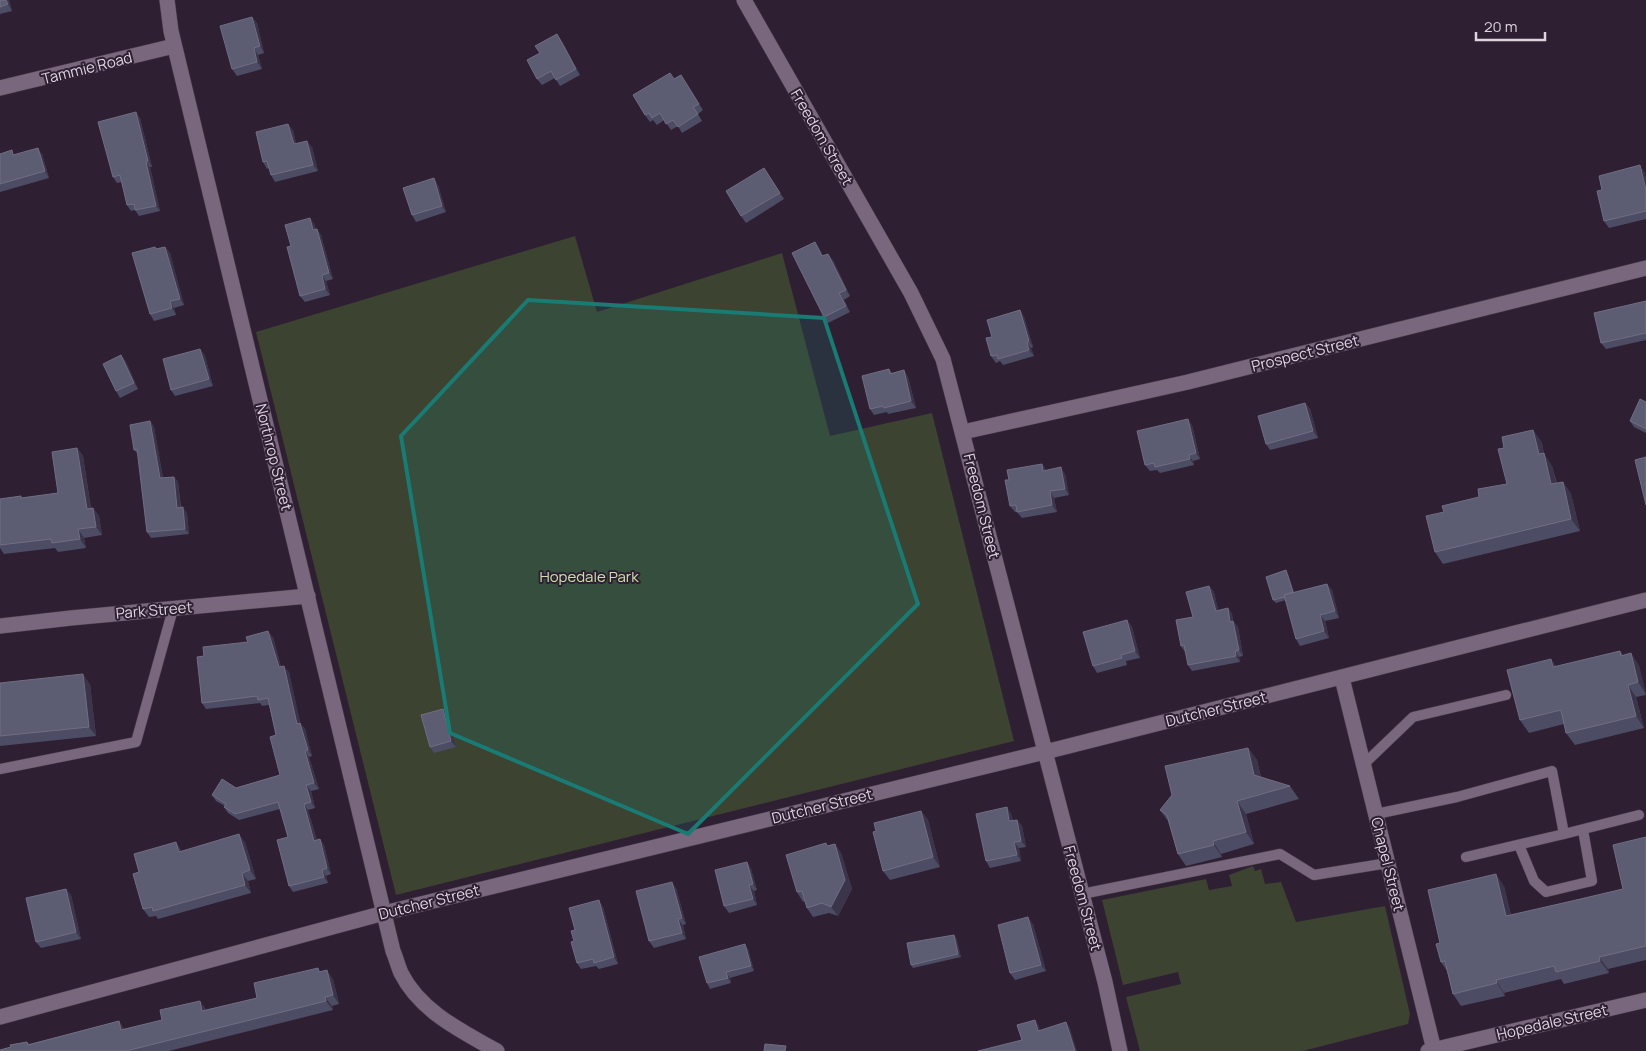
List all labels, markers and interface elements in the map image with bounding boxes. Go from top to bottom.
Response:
scale bar [1476,10,1545,42]
text: 20 m [1484,16,1517,37]
street label: Tammie Road [40,47,134,89]
street label: Freedom Street [786,85,858,189]
street label: Prospect Street [1249,330,1361,376]
street label: Northrop Street [251,401,297,513]
street label: Freedom Street [959,451,1005,561]
park label: Hopedale Park [539,566,639,587]
street label: Park Street [115,596,193,624]
street label: Dutcher Street [1163,686,1269,732]
street label: Dutcher Street [769,783,875,829]
street label: Chapel Street [1366,815,1410,913]
street label: Freedom Street [1059,843,1107,953]
street label: Dutcher Street [376,879,482,925]
street label: Hopedale Street [1494,999,1610,1045]

